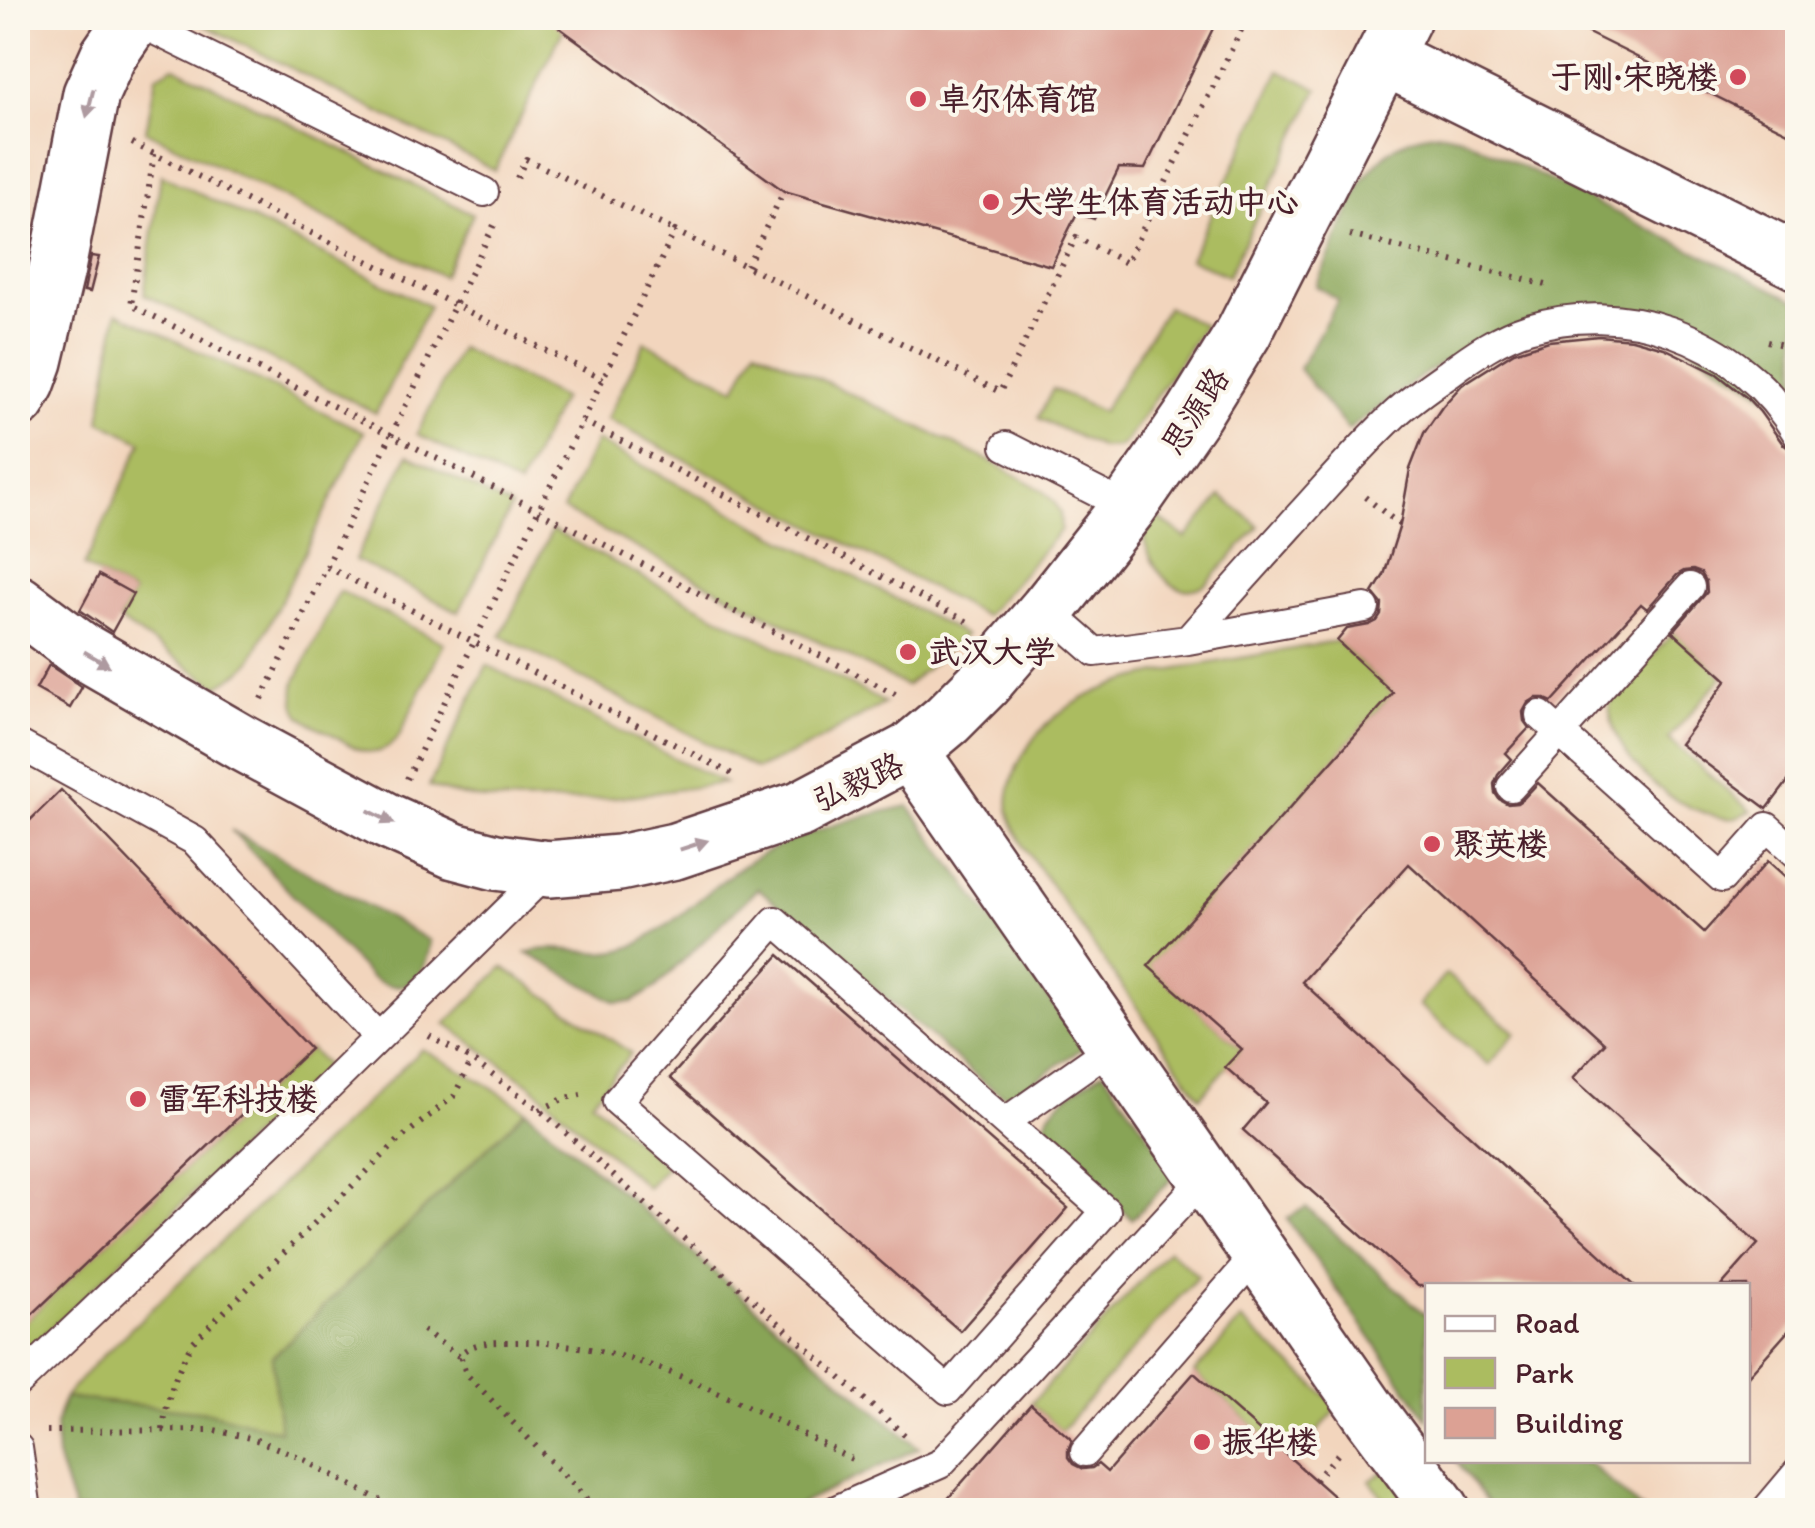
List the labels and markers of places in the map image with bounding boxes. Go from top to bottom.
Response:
place label: 于刚·宋晓楼 [1550,58,1718,96]
marker: 于刚·宋晓楼 [1727,66,1749,88]
place label: 卓尔体育馆 [938,80,1098,118]
marker: 卓尔体育馆 [907,88,929,110]
place label: 大学生体育活动中心 [1011,183,1299,221]
marker: 大学生体育活动中心 [980,191,1002,213]
place label: 武汉大学 [928,633,1056,671]
marker: 武汉大学 [897,641,919,663]
place label: 聚英楼 [1452,825,1548,863]
marker: 聚英楼 [1421,833,1443,855]
place label: 雷军科技楼 [158,1080,318,1118]
marker: 雷军科技楼 [127,1088,149,1110]
place label: 振华楼 [1222,1423,1318,1461]
marker: 振华楼 [1191,1431,1213,1453]

